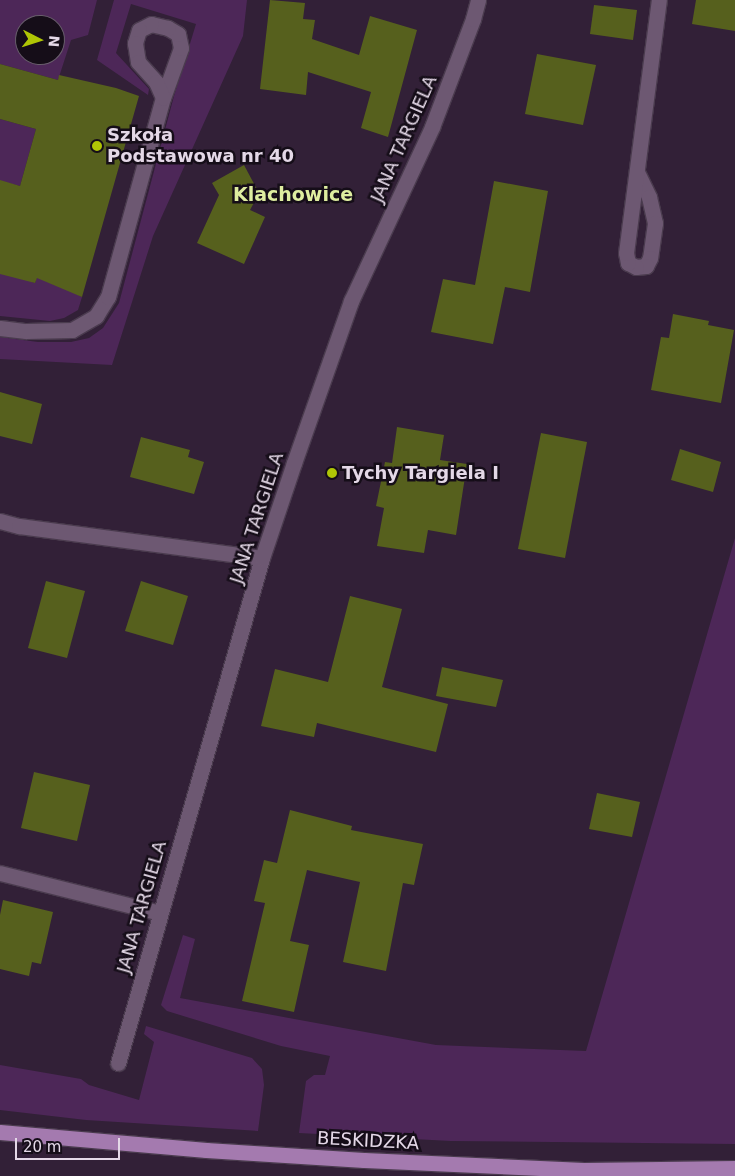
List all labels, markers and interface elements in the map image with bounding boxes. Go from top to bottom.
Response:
north arrow [15,15,65,65]
text: N [45,35,62,48]
street label: JANA TARGIELA [366,72,442,206]
place label: Szkoła Podstawowa nr 40 [107,125,294,168]
marker: Szkoła Podstawowa nr 40 [91,140,103,152]
district label: Klachowice [233,184,353,206]
street label: JANA TARGIELA [226,450,288,586]
place label: Tychy Targiela I [342,462,499,484]
marker: Tychy Targiela I [326,467,338,479]
street label: JANA TARGIELA [113,838,171,976]
scale bar [18,1128,122,1160]
street label: BESKIDZKA [316,1128,420,1154]
text: 20 m [23,1138,61,1156]

